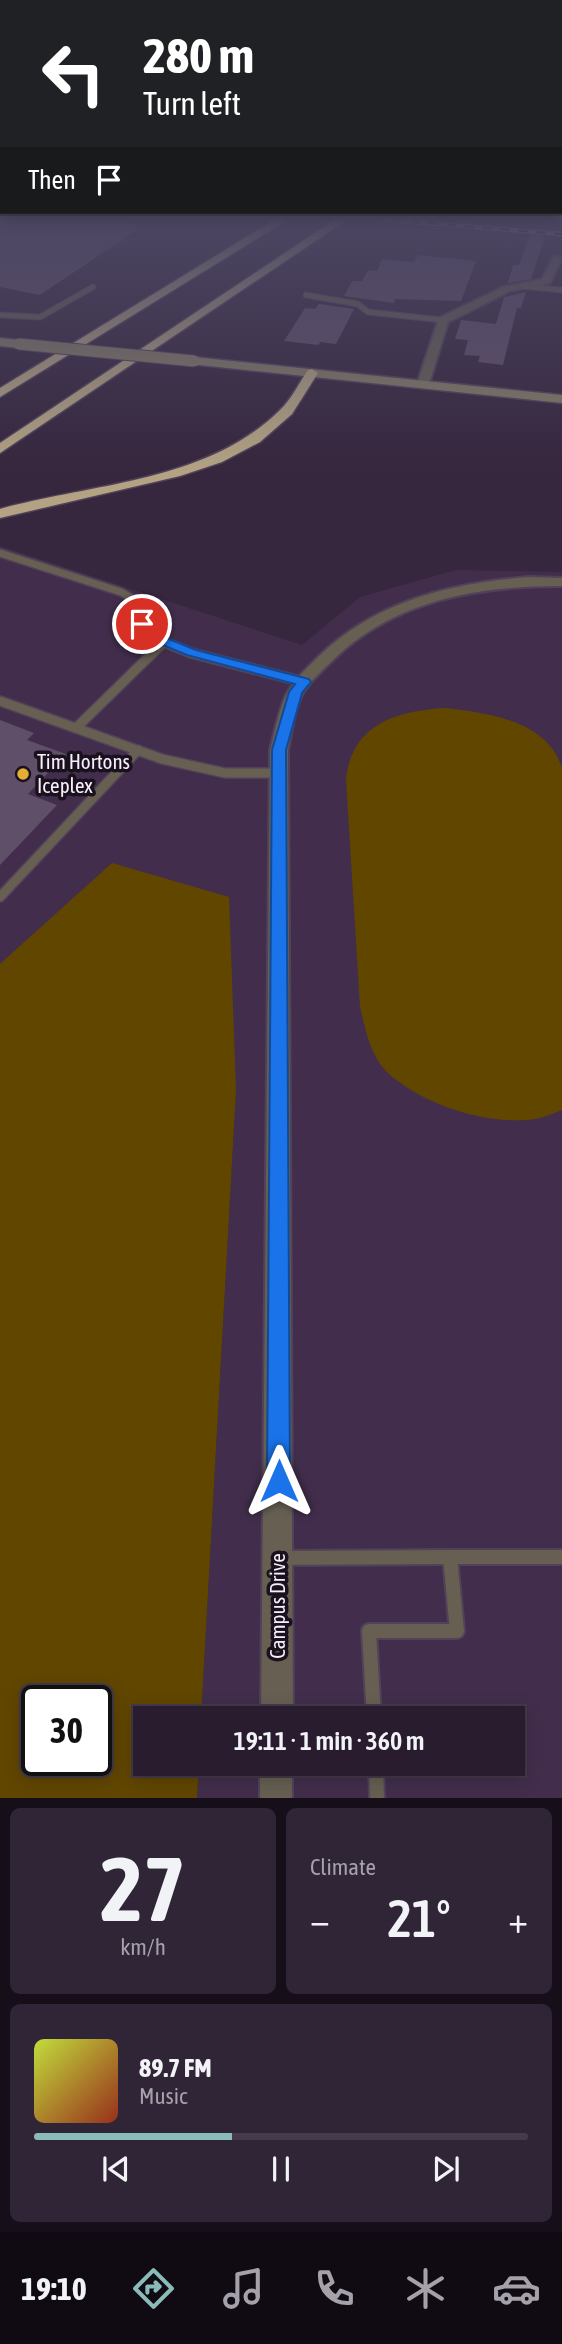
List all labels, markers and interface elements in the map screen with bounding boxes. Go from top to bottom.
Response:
text: 280 m [143,27,254,83]
icon: left [28,28,119,119]
text: Turn left [143,85,241,122]
icon: arrive [90,161,128,199]
text: Then [28,165,76,195]
pin [112,594,172,654]
icon: arrive [123,605,161,643]
place label: Tim Hortons Iceplex [37,749,130,797]
marker: Tim Hortons Iceplex [15,766,31,782]
position arrow [242,1444,316,1518]
street label: Campus Drive [265,1553,289,1659]
speed limit sign: 30 [21,1685,112,1776]
text: 19:11 · 1 min · 360 m [234,1726,424,1756]
text: 27 [100,1836,186,1940]
text: Climate [310,1854,376,1880]
text: 21° [387,1888,451,1948]
text: − [310,1898,330,1941]
text: + [508,1898,528,1941]
text: km/h [120,1934,166,1960]
text: 89.7 FM [139,2053,212,2083]
text: Music [139,2083,187,2109]
icon: previous [97,2150,135,2188]
icon: pause [262,2150,300,2188]
icon: next [427,2150,465,2188]
icon: directions [129,2264,178,2313]
icon: music [219,2264,268,2313]
icon: phone [310,2264,359,2313]
icon: climate [401,2264,450,2313]
icon: car [492,2264,541,2313]
text: 19:10 [21,2270,87,2307]

